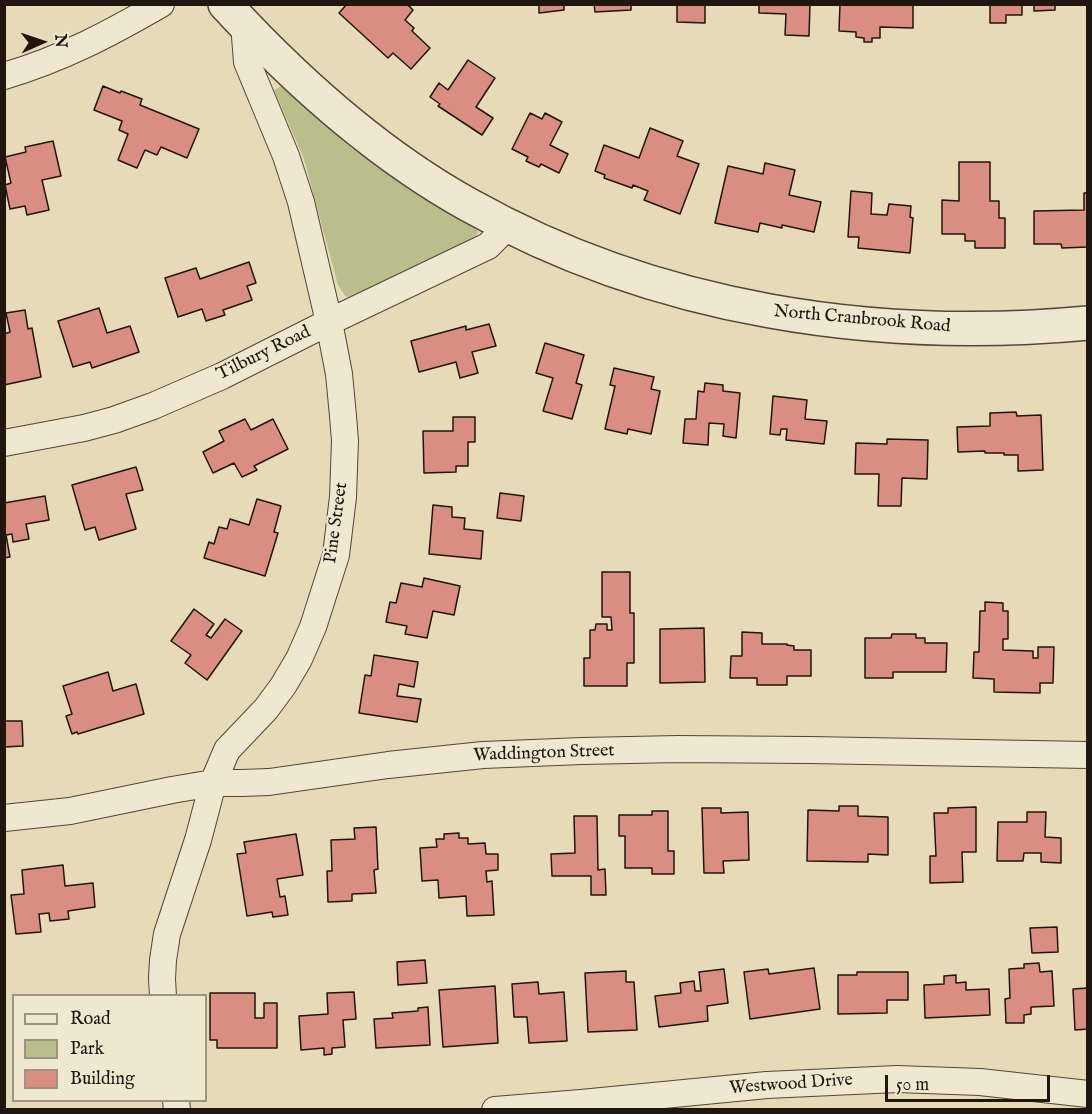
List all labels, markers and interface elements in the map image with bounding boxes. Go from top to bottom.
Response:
north arrow [12,12,72,72]
text: N [50,34,70,48]
street label: North Cranbrook Road [773,302,951,338]
street label: Tilbury Road [214,322,314,386]
street label: Pine Street [321,481,353,565]
street label: Waddington Street [473,741,615,767]
legend [12,994,207,1102]
text: Road [70,1008,111,1031]
text: Park [70,1038,104,1061]
scale bar [888,1063,1053,1101]
text: Building [70,1068,135,1091]
street label: Westwood Drive [729,1070,853,1100]
text: 50 m [896,1074,929,1097]

